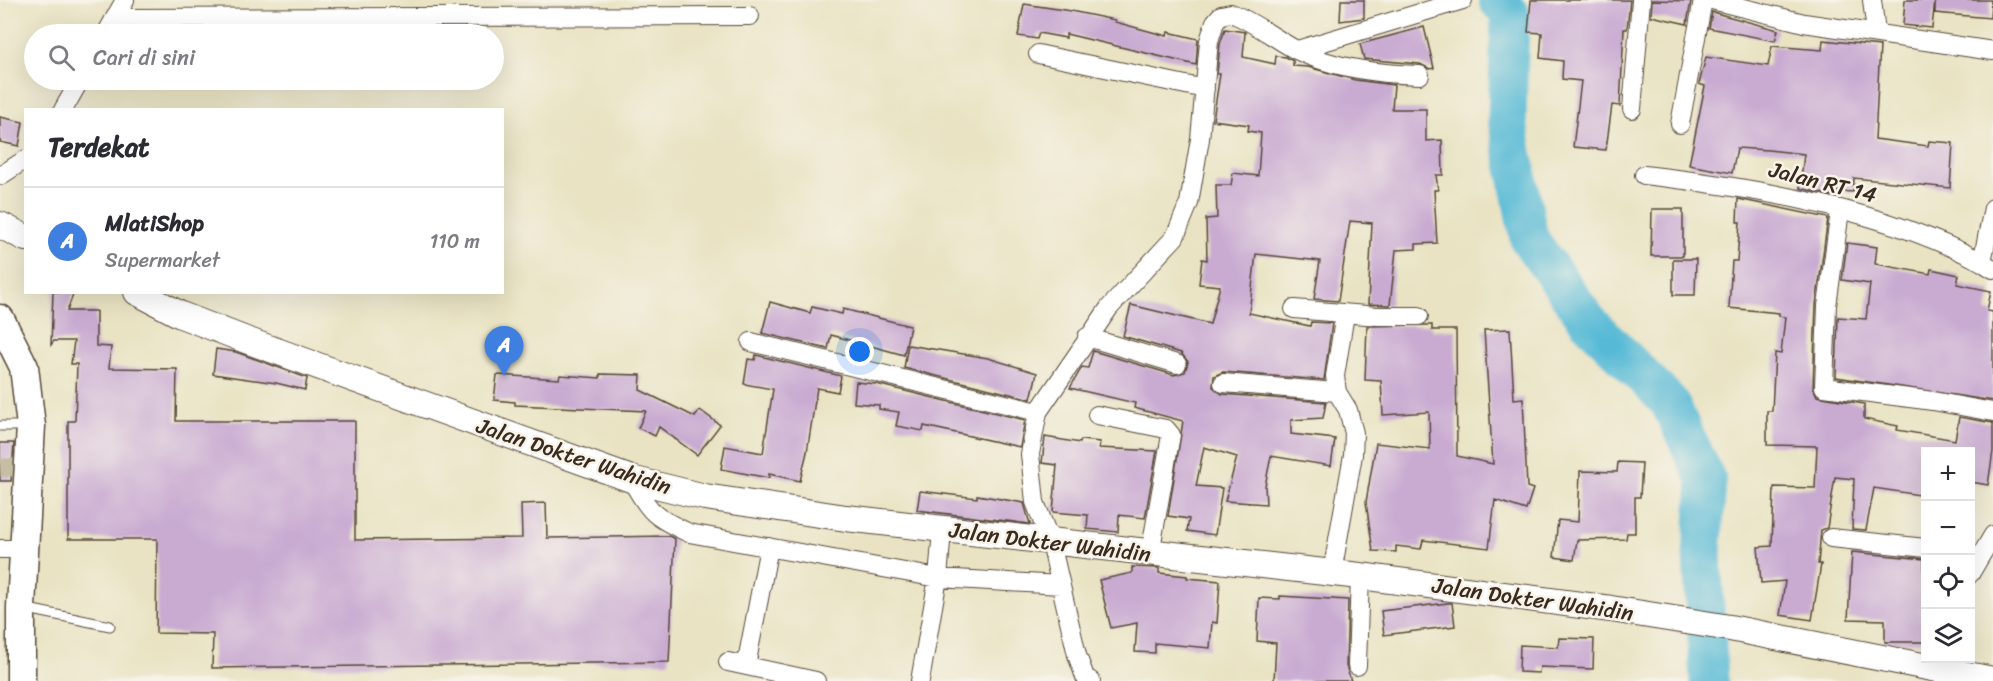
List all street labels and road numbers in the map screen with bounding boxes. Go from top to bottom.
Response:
street label: Jalan RT 14 [1764,150,1881,214]
street label: Jalan Dokter Wahidin [471,406,677,506]
street label: Jalan Dokter Wahidin [946,510,1153,574]
street label: Jalan Dokter Wahidin [1429,565,1636,632]

